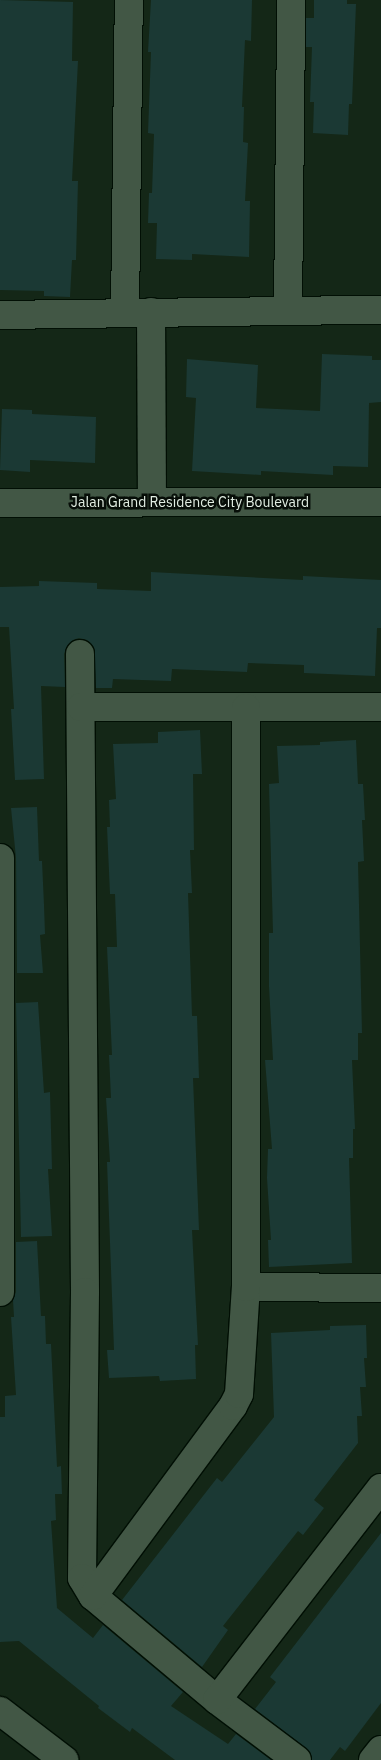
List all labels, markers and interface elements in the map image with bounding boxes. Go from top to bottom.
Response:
street label: Jalan Grand Residence City Boulevard [71,494,309,510]

